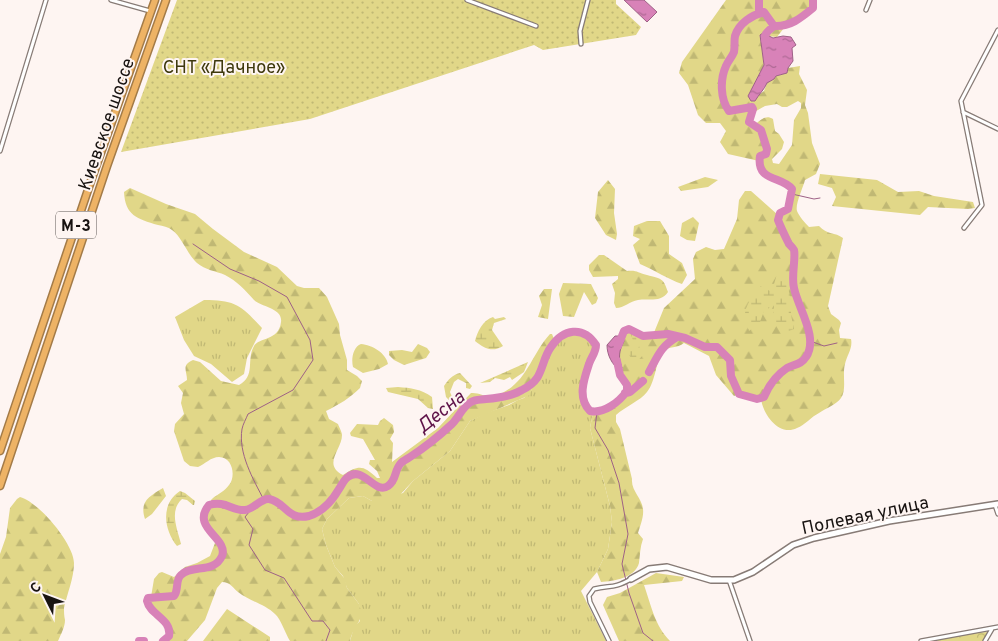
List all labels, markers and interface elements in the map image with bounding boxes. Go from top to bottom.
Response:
street label: Киевское шоссе [74,55,141,194]
park label: СНТ «Дачное» [163,57,285,80]
road number: М-3 [56,212,96,238]
water label: Десна [412,386,470,439]
street label: Полевая улица [800,492,931,541]
north arrow [20,571,70,621]
text: С [27,579,46,597]

